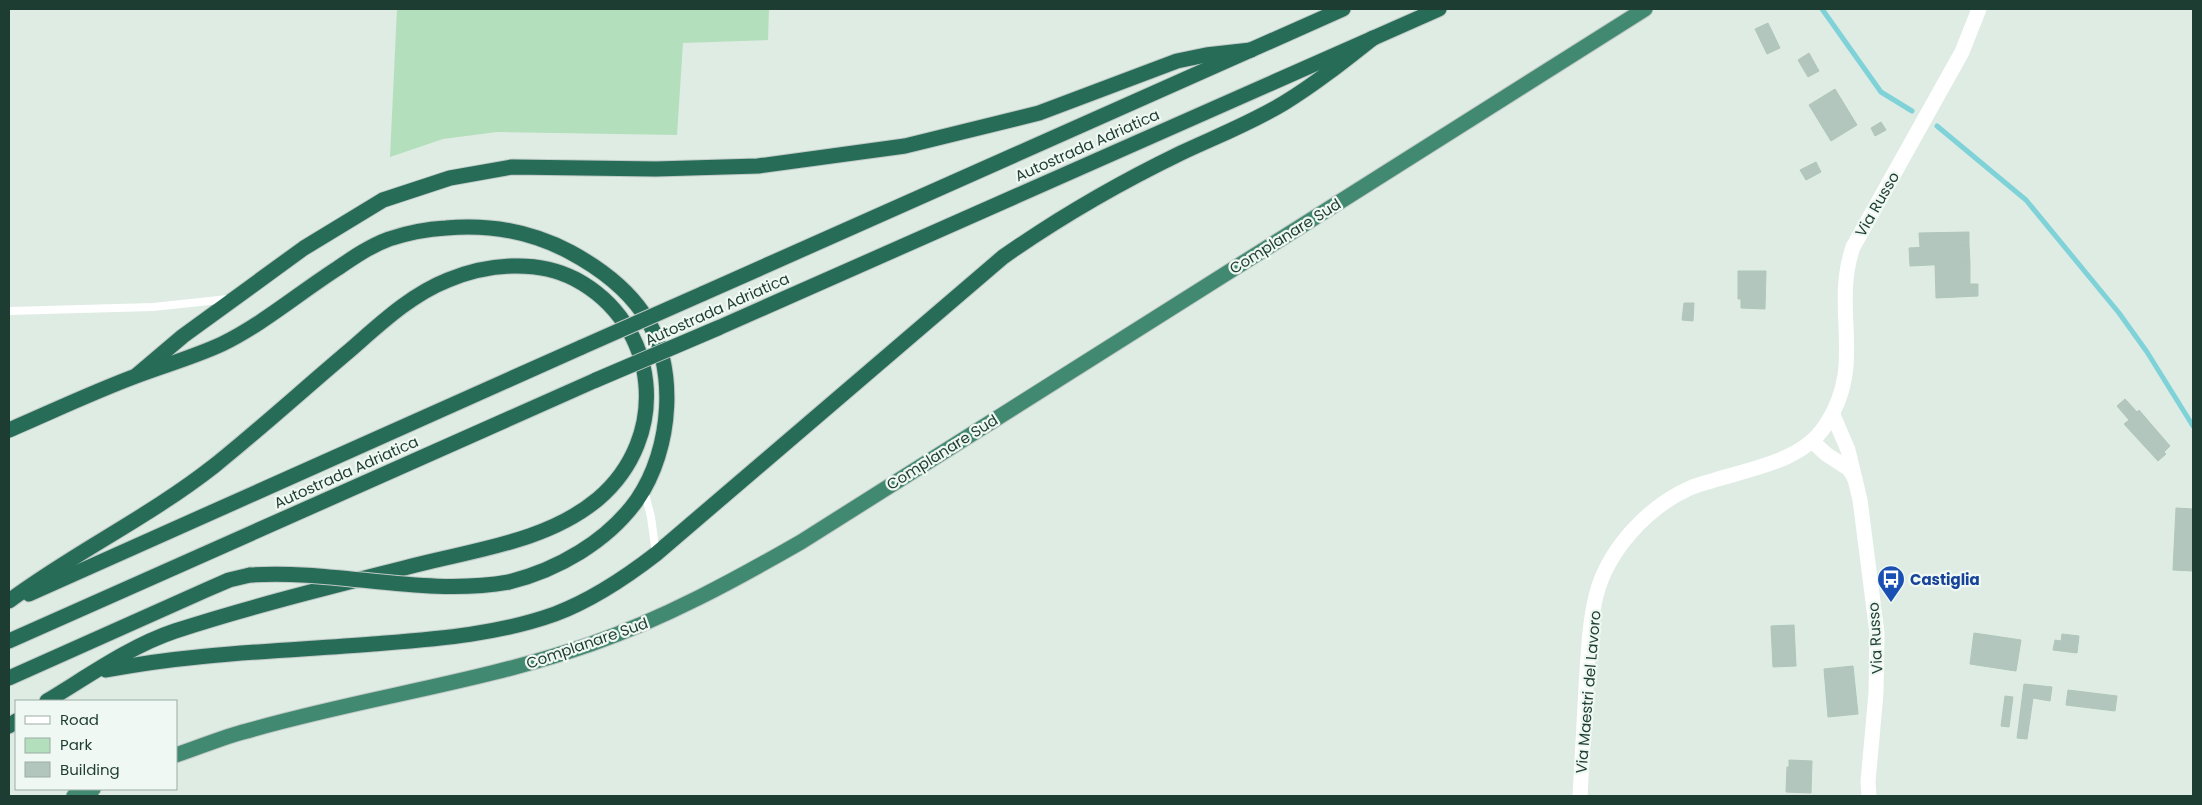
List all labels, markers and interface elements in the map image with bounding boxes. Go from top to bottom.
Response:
street label: Autostrada Adriatica [1011,104,1163,186]
street label: Via Russo [1850,168,1904,240]
street label: Complanare Sud [1225,193,1345,279]
street label: Autostrada Adriatica [641,268,793,350]
street label: Complanare Sud [882,409,1002,495]
street label: Autostrada Adriatica [270,431,422,513]
bus stop icon: Castiglia [1876,564,1906,603]
place label: Castiglia [1910,569,1980,590]
street label: Via Russo [1863,602,1887,674]
street label: Via Maestri del Lavoro [1570,609,1606,775]
street label: Complanare Sud [523,612,651,674]
legend [15,700,178,790]
text: Road [60,709,99,730]
text: Park [60,734,92,755]
text: Building [60,759,120,780]

